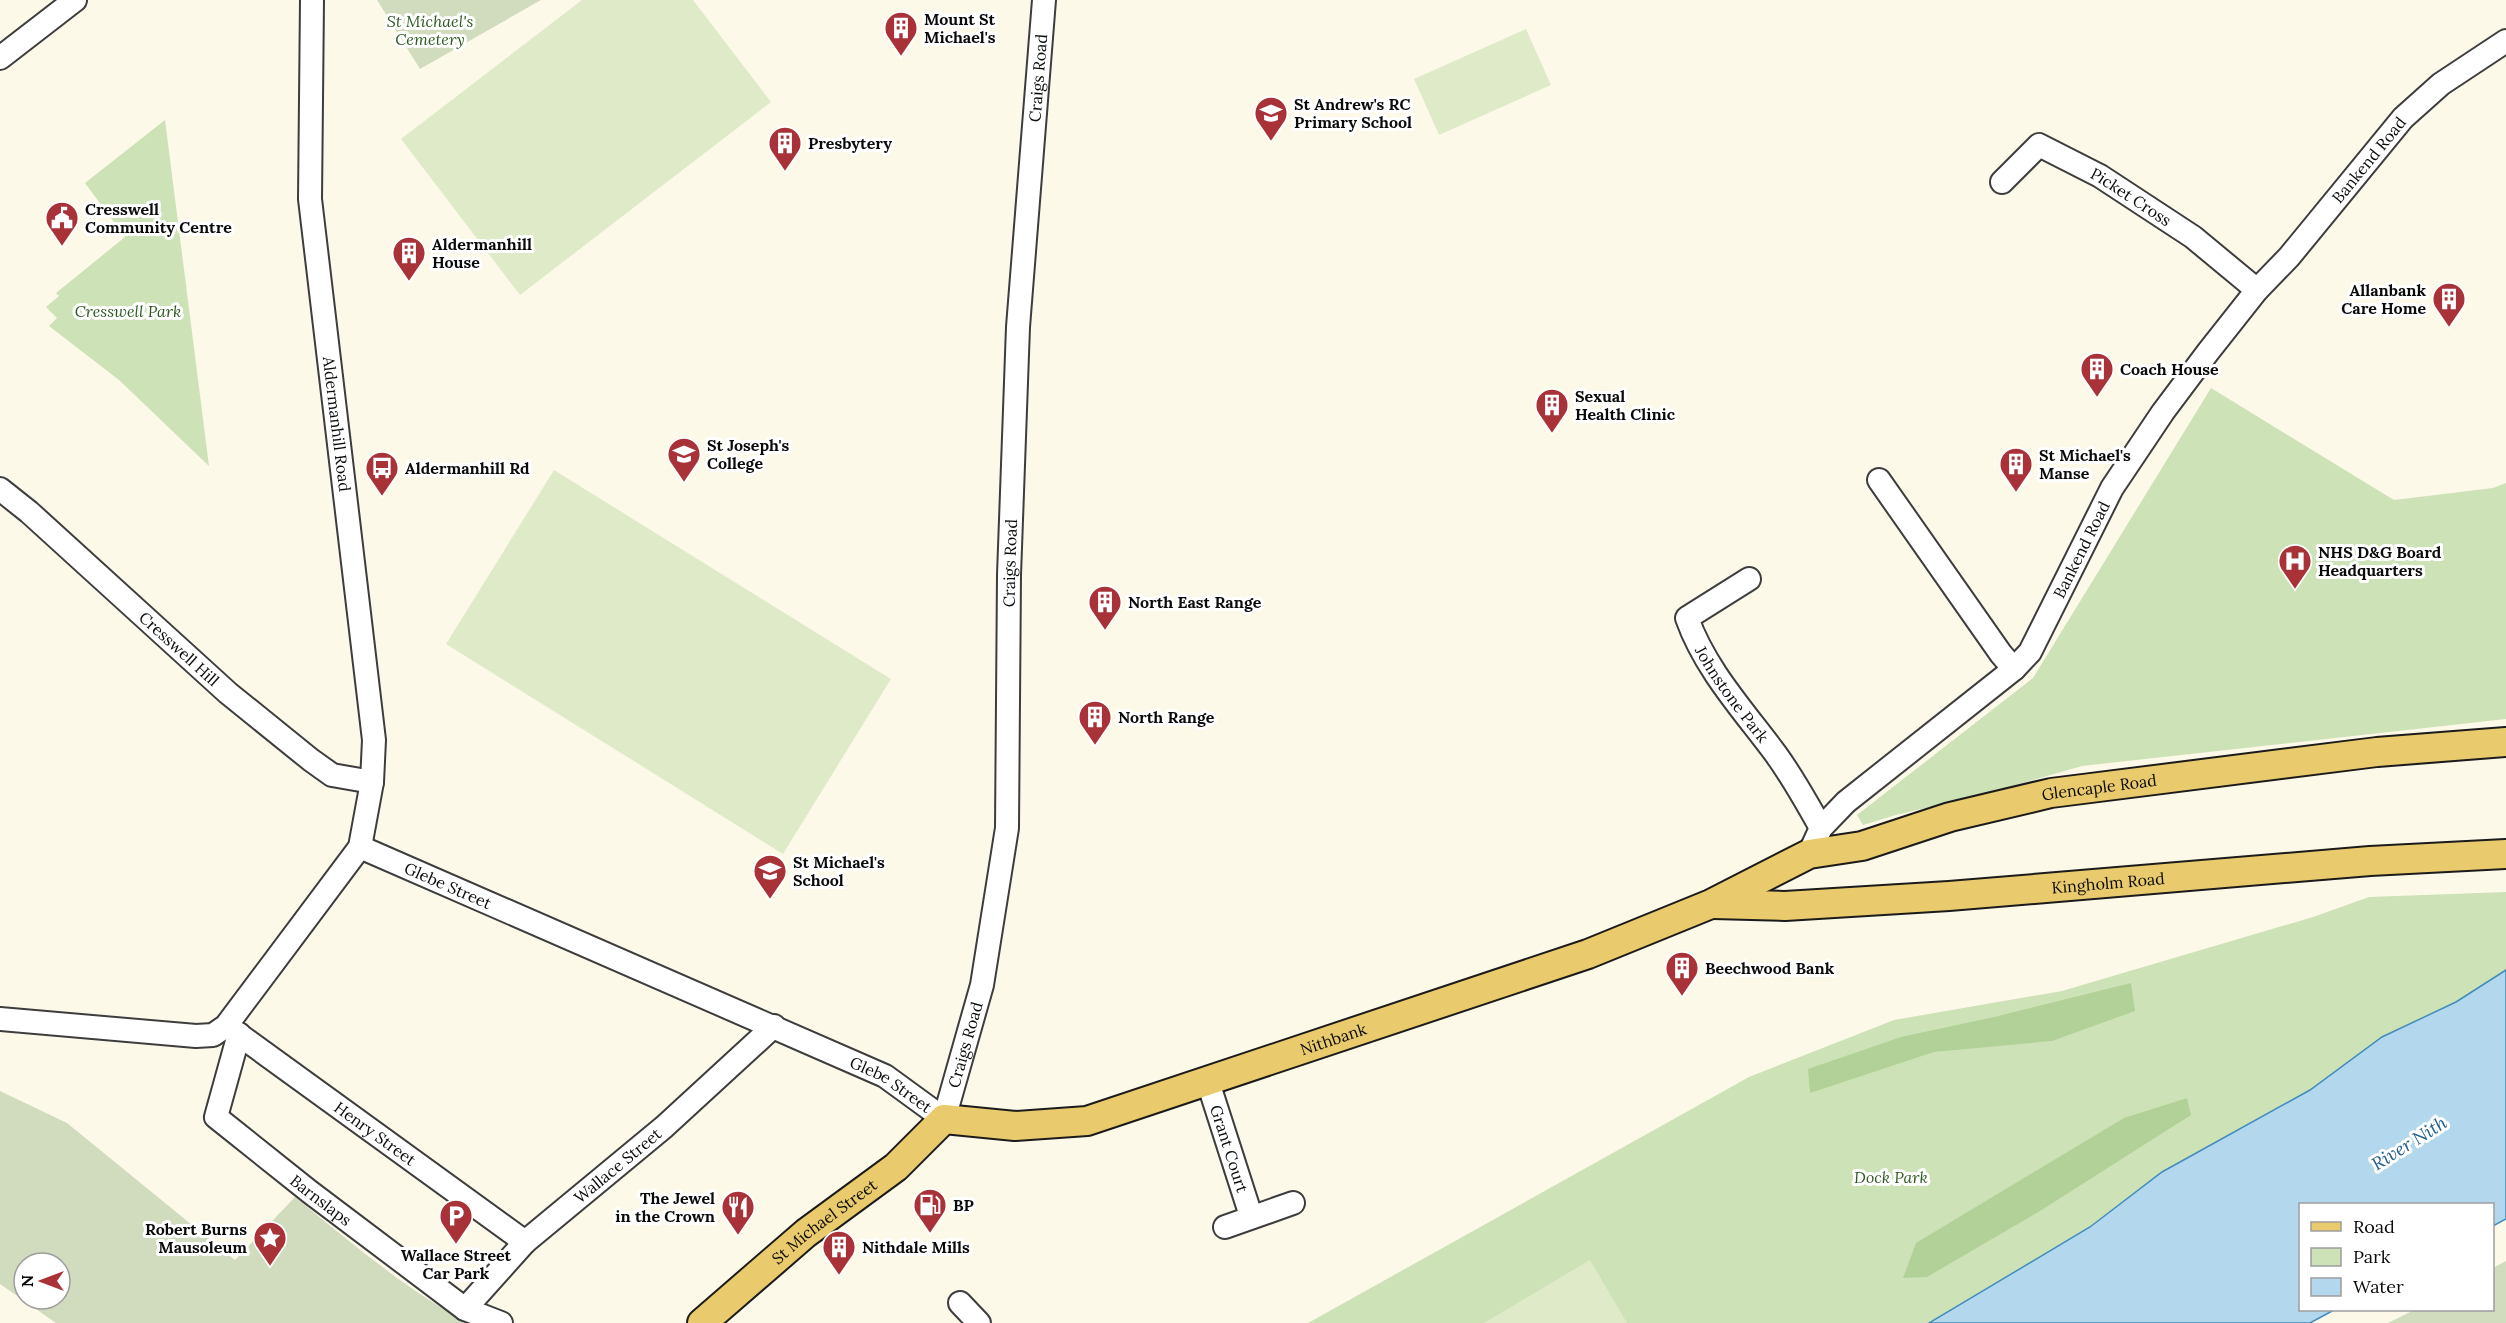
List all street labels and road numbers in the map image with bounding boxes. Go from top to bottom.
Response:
street label: Craigs Road [1024,33,1051,123]
street label: Bankend Road [2328,112,2410,207]
street label: Picket Cross [2087,163,2175,230]
street label: Aldermanhill Road [319,354,355,493]
street label: Bankend Road [2049,497,2114,601]
street label: Craigs Road [999,518,1021,607]
street label: Cresswell Hill [135,607,223,690]
street label: Johnstone Park [1691,642,1773,746]
street label: Glencaple Road [2040,770,2158,805]
street label: Glebe Street [401,858,495,913]
street label: Kingholm Road [2051,868,2166,897]
street label: Craigs Road [943,999,987,1090]
street label: Nithbank [1297,1018,1369,1059]
street label: Glebe Street [847,1052,937,1117]
street label: Henry Street [331,1097,420,1170]
street label: Grant Court [1206,1102,1253,1196]
street label: Wallace Street [570,1123,666,1207]
street label: Barnslaps [286,1170,356,1230]
street label: St Michael Street [767,1174,881,1268]

